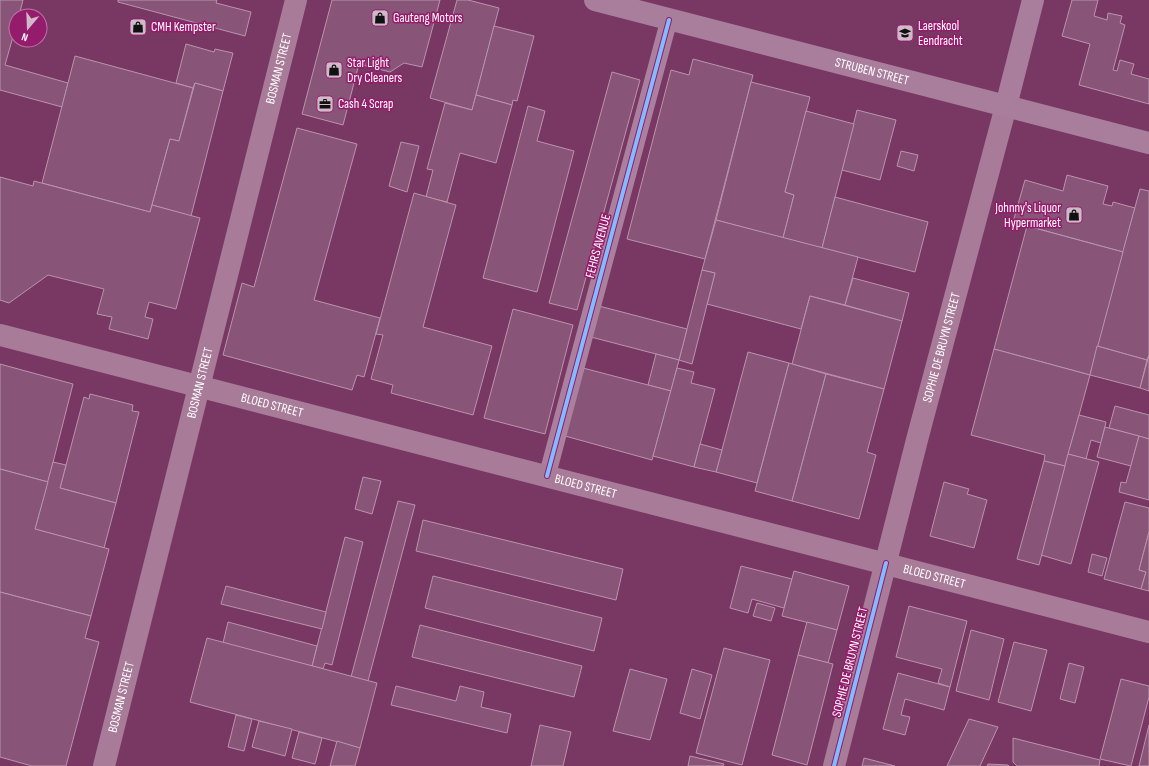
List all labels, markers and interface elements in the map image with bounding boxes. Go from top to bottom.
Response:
north arrow [8,8,48,48]
shop icon: Gauteng Motors [370,8,390,28]
place label: Gauteng Motors [393,10,463,26]
shop icon: CMH Kempster [128,17,148,37]
place label: Laerskool Eendracht [918,18,963,49]
place label: CMH Kempster [151,19,216,35]
school or university icon: Laerskool Eendracht [895,23,915,43]
text: N [20,30,30,44]
street label: BOSMAN STREET [262,31,295,106]
street label: STRUBEN STREET [833,54,911,89]
place label: Star Light Dry Cleaners [347,55,403,86]
shop icon: Star Light Dry Cleaners [324,60,344,80]
office icon: Cash 4 Scrap [315,94,335,114]
place label: Cash 4 Scrap [338,96,393,112]
place label: Johnny's Liquor Hypermarket [994,200,1061,231]
shop icon: Johnny's Liquor Hypermarket [1064,205,1084,225]
street label: FEHRS AVENUE [582,212,614,280]
street label: SOPHIE DE BRUYN STREET [919,291,964,404]
street label: BOSMAN STREET [183,346,217,420]
street label: BLOED STREET [239,390,305,421]
street label: BLOED STREET [553,471,618,502]
street label: BLOED STREET [902,561,967,592]
street label: SOPHIE DE BRUYN STREET [829,605,871,719]
street label: BOSMAN STREET [105,660,138,734]

